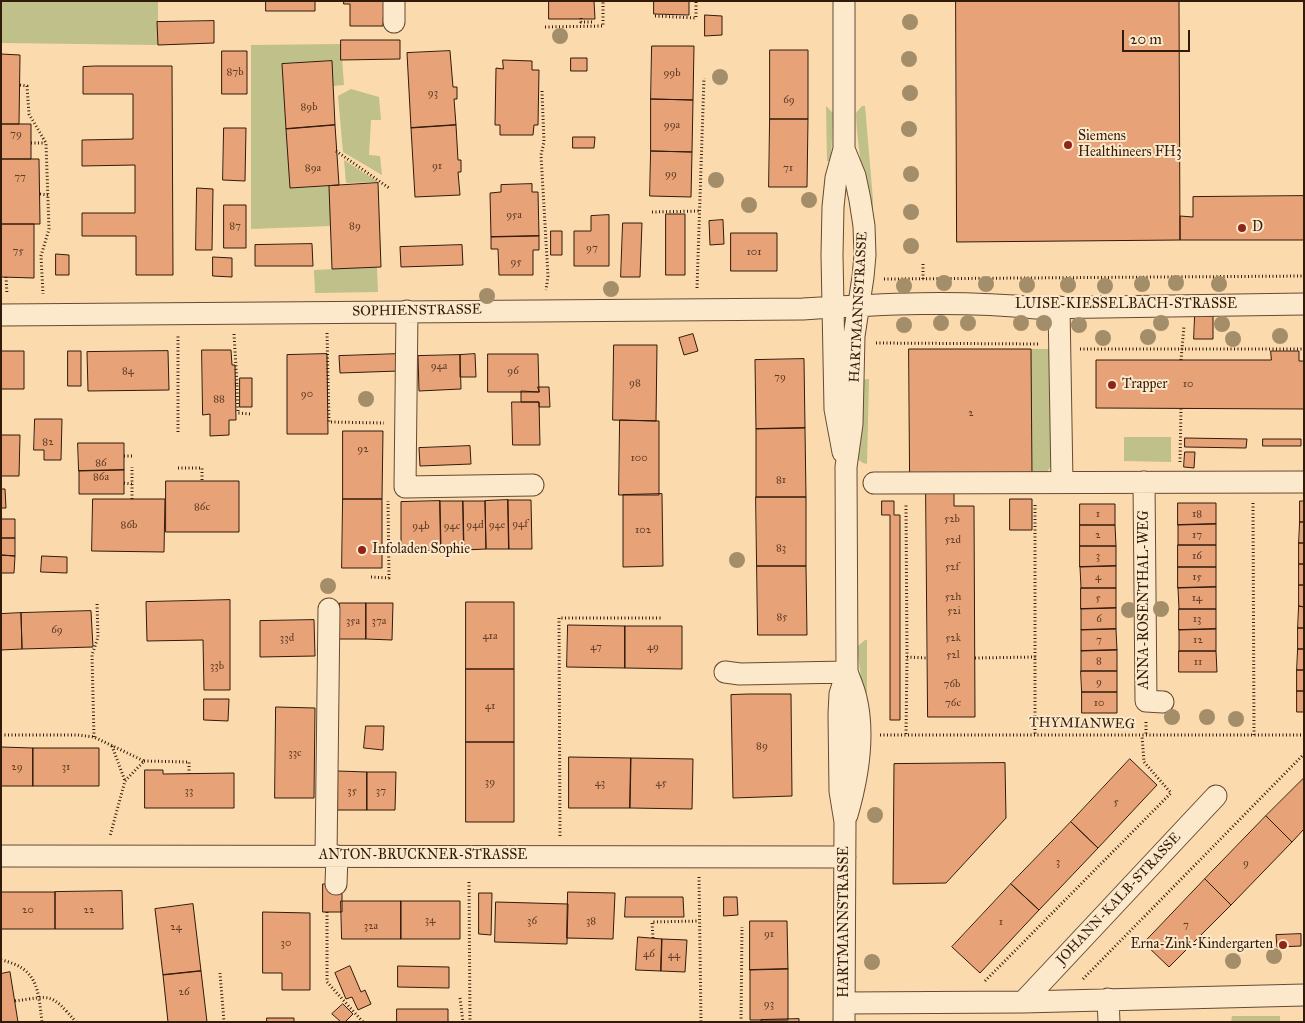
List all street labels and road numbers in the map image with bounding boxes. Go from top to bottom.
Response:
street label: HARTMANNSTRASSE [847,231,871,383]
street label: LUISE-KIESSELBACH-STRASSE [1015,297,1237,313]
street label: SOPHIENSTRASSE [352,301,482,321]
street label: ANNA-ROSENTHAL-WEG [1137,510,1153,690]
street label: THYMIANWEG [1029,715,1135,733]
street label: JOHANN-KALB-STRASSE [1053,829,1185,969]
street label: HARTMANNSTRASSE [837,846,853,998]
street label: ANTON-BRUCKNER-STRASSE [319,848,527,864]

